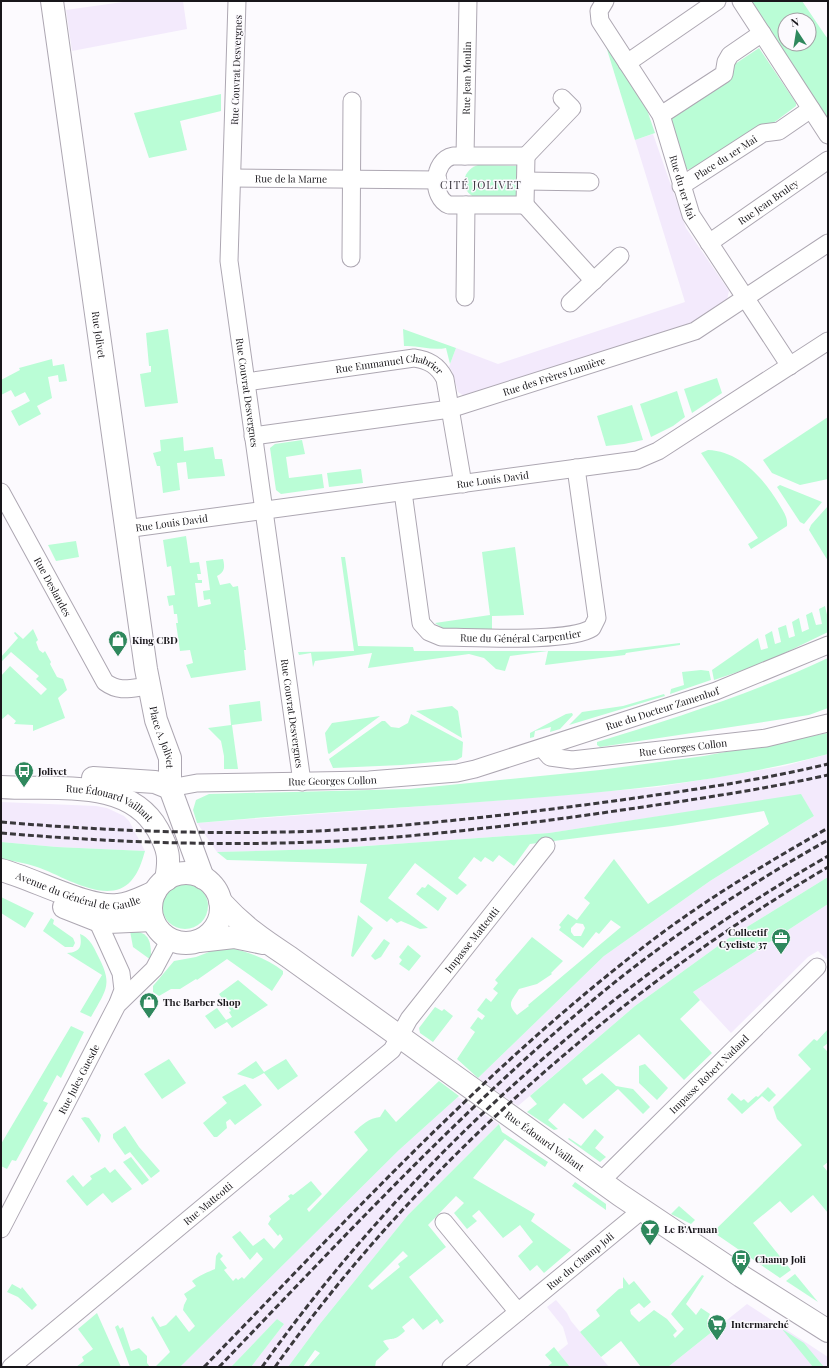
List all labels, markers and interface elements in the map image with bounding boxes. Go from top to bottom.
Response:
north arrow [777,12,817,52]
text: N [789,14,800,30]
street label: Rue Couvrat Desvergnes [227,15,245,125]
street label: Rue Jean Moulin [459,41,474,115]
street label: Place du 1er Mai [691,132,760,183]
street label: Rue du 1er Mai [666,153,699,222]
street label: Rue de la Marne [255,171,327,186]
street label: Rue Jean Bruley [735,176,801,228]
district label: CITÉ JOLIVET [440,177,522,192]
street label: Rue Jolivet [89,310,109,360]
street label: Rue Couvrat Desvergnes [233,337,262,448]
street label: Rue Emmanuel Chabrier [334,351,447,378]
street label: Rue des Frères Lumière [501,353,607,399]
street label: Rue Louis David [456,468,530,491]
street label: Rue Louis David [135,511,209,535]
street label: Rue Deslandes [31,554,75,619]
street label: Rue du Général Carpentier [460,626,583,645]
shop icon: King CBD [107,629,129,657]
place label: King CBD [132,633,178,647]
street label: Rue Couvrat Desvergnes [278,658,307,769]
street label: Rue du Docteur Zamenhof [604,683,722,733]
street label: Place A. Jolivet [146,705,177,769]
street label: Rue Georges Collon [638,735,728,759]
bus stop icon: Jolivet [13,760,35,788]
place label: Jolivet [37,764,67,778]
street label: Rue Georges Collon [288,772,377,788]
street label: Rue Édouard Vaillant [66,781,157,825]
street label: Avenue du Général de Gaulle [13,868,143,912]
street label: Impasse Matteotti [441,904,502,976]
place label: Collectif Cycliste 37 [719,925,768,951]
office icon: Collectif Cycliste 37 [770,927,792,955]
shop icon: The Barber Shop [138,991,160,1019]
place label: The Barber Shop [163,995,241,1009]
street label: Impasse Robert Nadaud [666,1031,752,1117]
street label: Rue Jules Guesde [55,1042,103,1116]
street label: Rue Édouard Vaillant [502,1108,587,1174]
street label: Rue Matteotti [180,1179,236,1228]
bar icon: Le B'Arman [639,1218,661,1246]
place label: Le B'Arman [664,1222,718,1236]
street label: Rue du Champ Joli [543,1229,617,1293]
bus stop icon: Champ Joli [730,1248,752,1276]
place label: Champ Joli [755,1252,806,1266]
supermarket icon: Intermarché [706,1313,728,1341]
place label: Intermarché [731,1317,789,1331]

